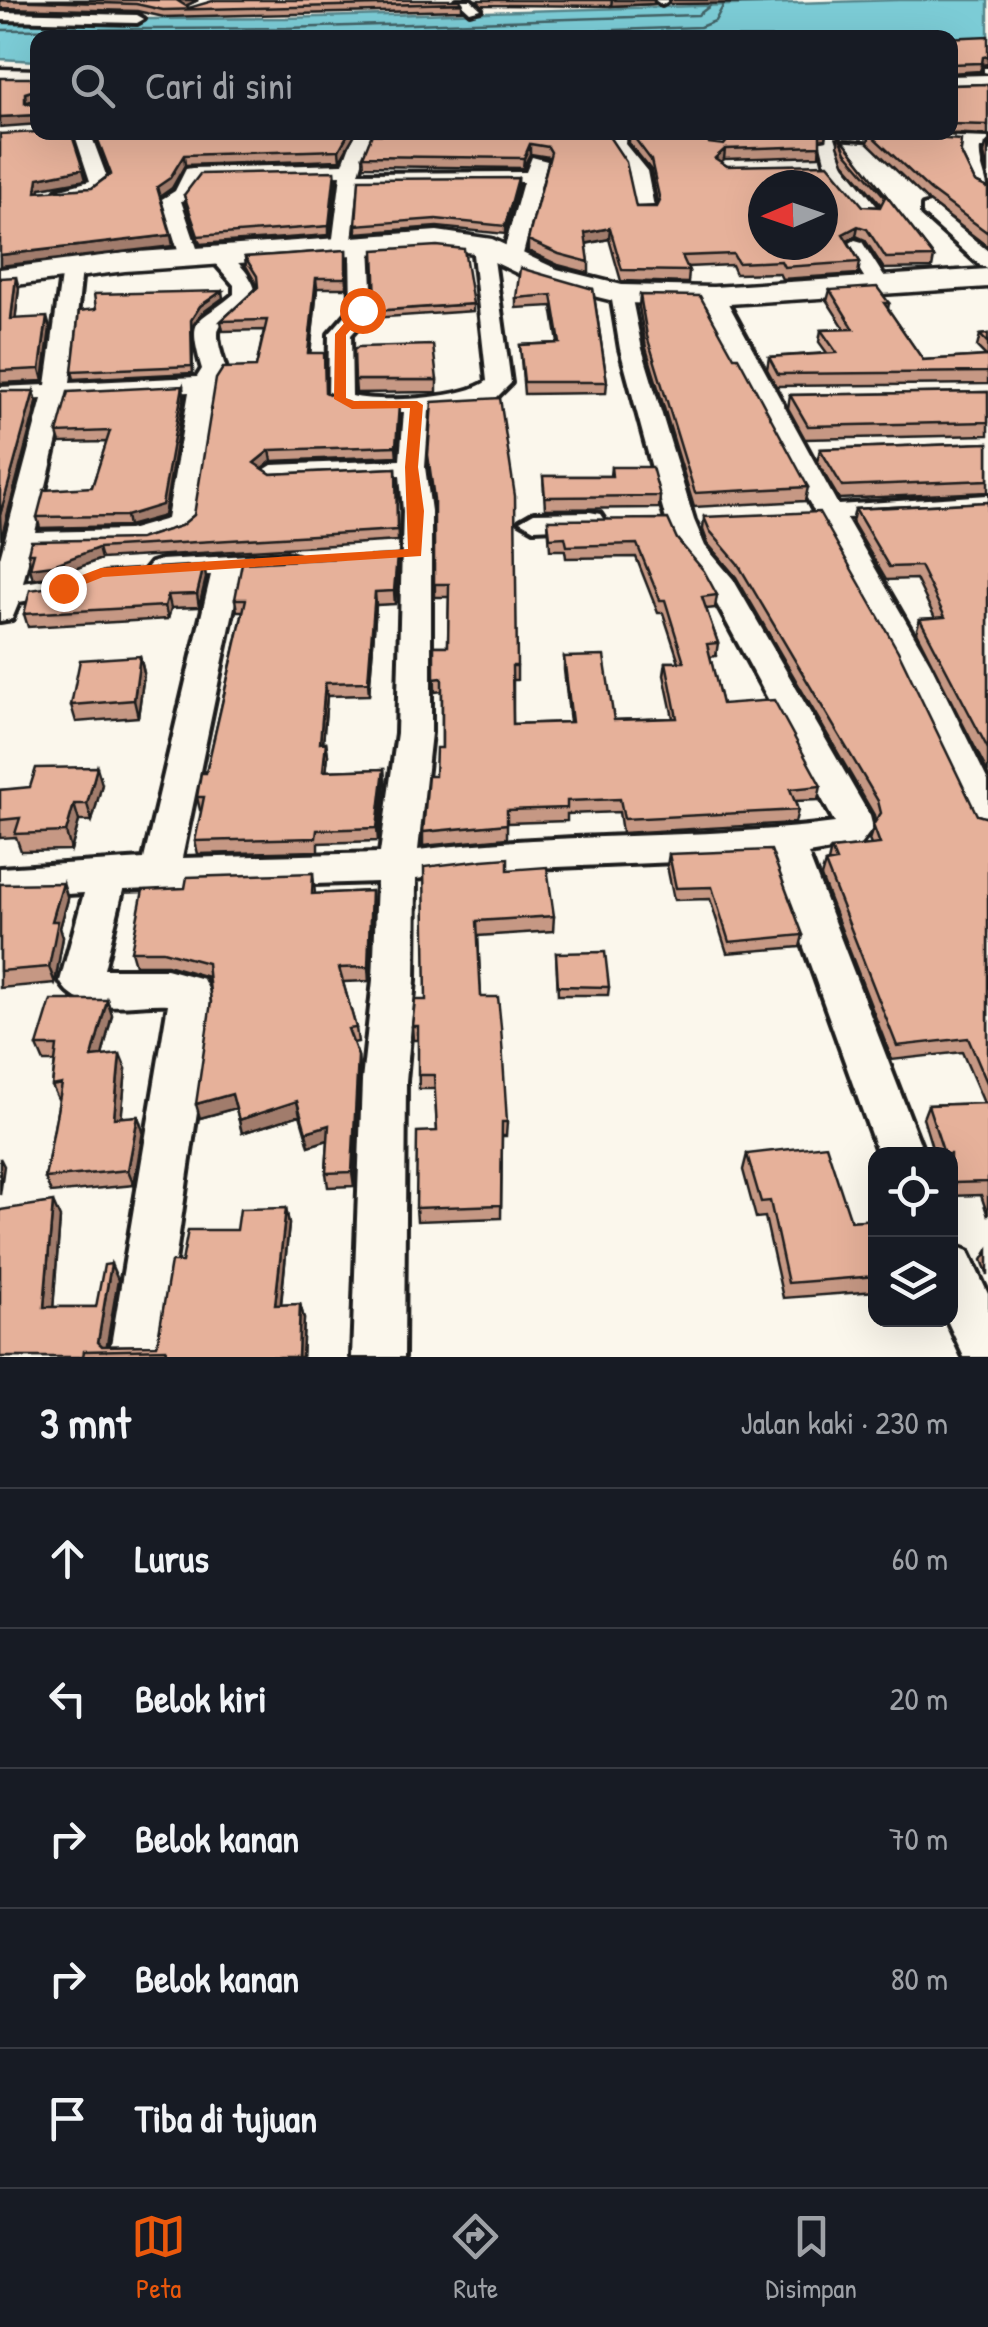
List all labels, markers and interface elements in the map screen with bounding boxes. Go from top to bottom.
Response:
search box [30,30,958,140]
icon: search [65,58,120,113]
text: Cari di sini [145,59,294,111]
north arrow [748,170,838,260]
route start [340,288,386,334]
route end [41,566,87,612]
map controls [868,1147,958,1327]
button: locate [868,1147,958,1237]
button: layers [868,1237,958,1327]
text: 3 mnt [40,1394,130,1451]
text: Jalan kaki · 230 m [741,1401,948,1444]
icon: ahead [40,1531,95,1586]
text: Lurus [135,1532,209,1584]
text: 60 m [892,1537,948,1580]
icon: left [40,1671,95,1726]
text: Belok kiri [135,1672,267,1724]
text: 20 m [890,1677,948,1720]
icon: right [40,1811,95,1866]
text: Belok kanan [135,1812,299,1864]
text: 70 m [889,1817,948,1860]
icon: right [40,1951,95,2006]
text: Belok kanan [135,1952,299,2004]
text: 80 m [891,1957,948,2000]
icon: arrive [40,2091,95,2146]
text: Tiba di tujuan [135,2092,317,2144]
tab: Peta [131,2209,186,2307]
tab: Rute [448,2209,503,2307]
tab: Disimpan [766,2209,857,2307]

